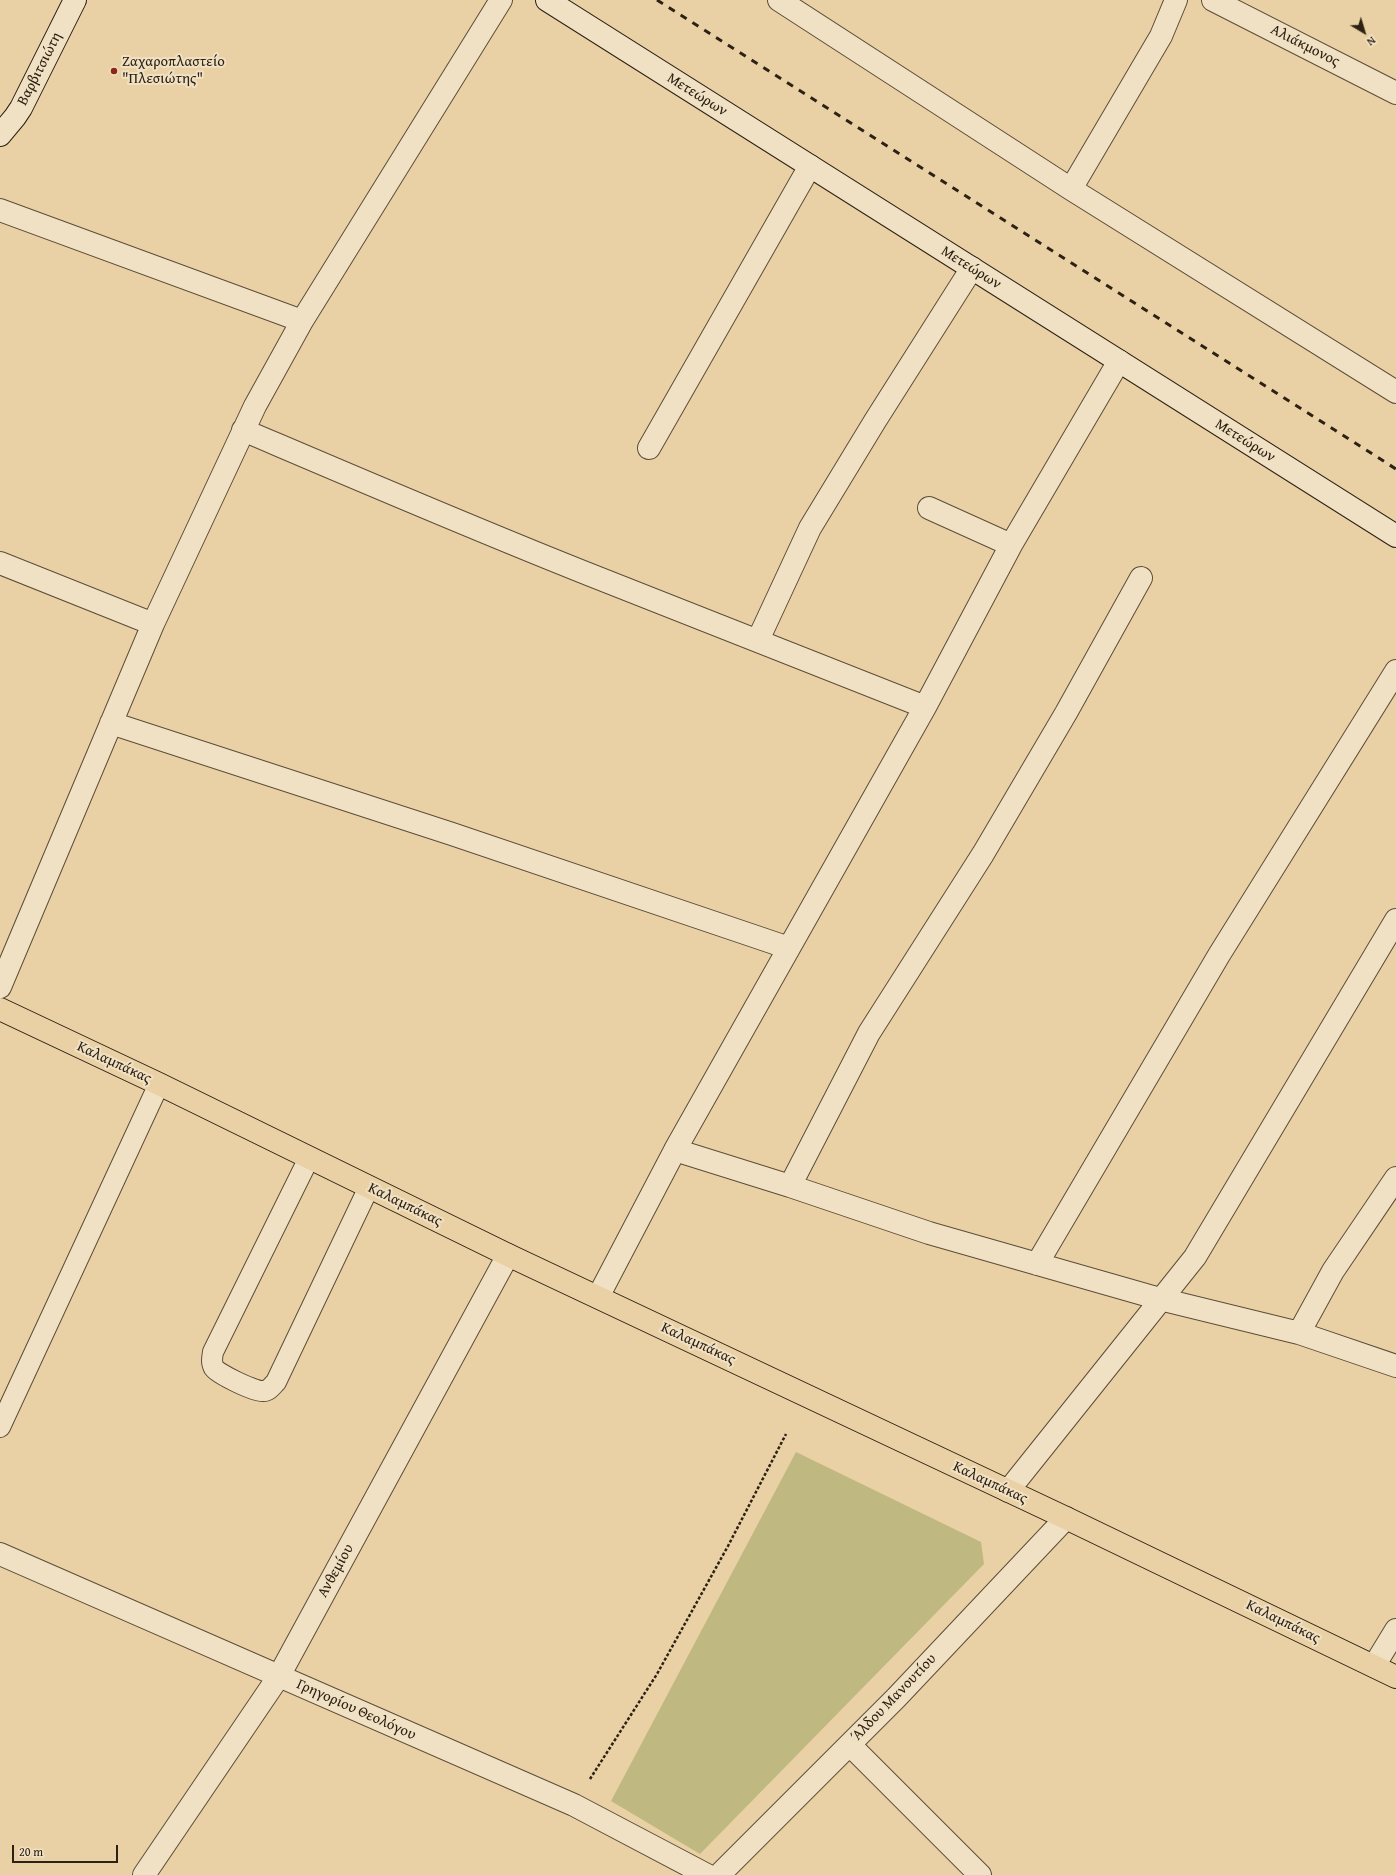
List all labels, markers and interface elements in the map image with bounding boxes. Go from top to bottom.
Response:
north arrow [1344,12,1384,52]
street label: Αλιάκμονος [1267,21,1343,71]
street label: Βαρβιτσιώτη [14,29,66,109]
text: N [1364,33,1379,50]
place label: Ζαχαροπλαστείο "Πλεσιώτης" [122,53,225,88]
marker: Ζαχαροπλαστείο "Πλεσιώτης" [109,66,119,76]
street label: Μετεώρων [663,69,731,121]
street label: Μετεώρων [937,242,1005,294]
street label: Μετεώρων [1211,415,1279,467]
street label: Καλαμπάκας [74,1038,154,1088]
street label: Καλαμπάκας [365,1179,445,1231]
street label: Καλαμπάκας [658,1319,738,1369]
street label: Καλαμπάκας [950,1458,1030,1508]
street label: Ανθεμίου [314,1541,358,1601]
street label: Καλαμπάκας [1243,1596,1323,1648]
street label: Άλδου Μανουτίου [848,1650,940,1746]
street label: Γρηγορίου Θεολόγου [294,1676,418,1744]
scale bar [14,1837,120,1863]
text: 20 m [19,1843,43,1860]

